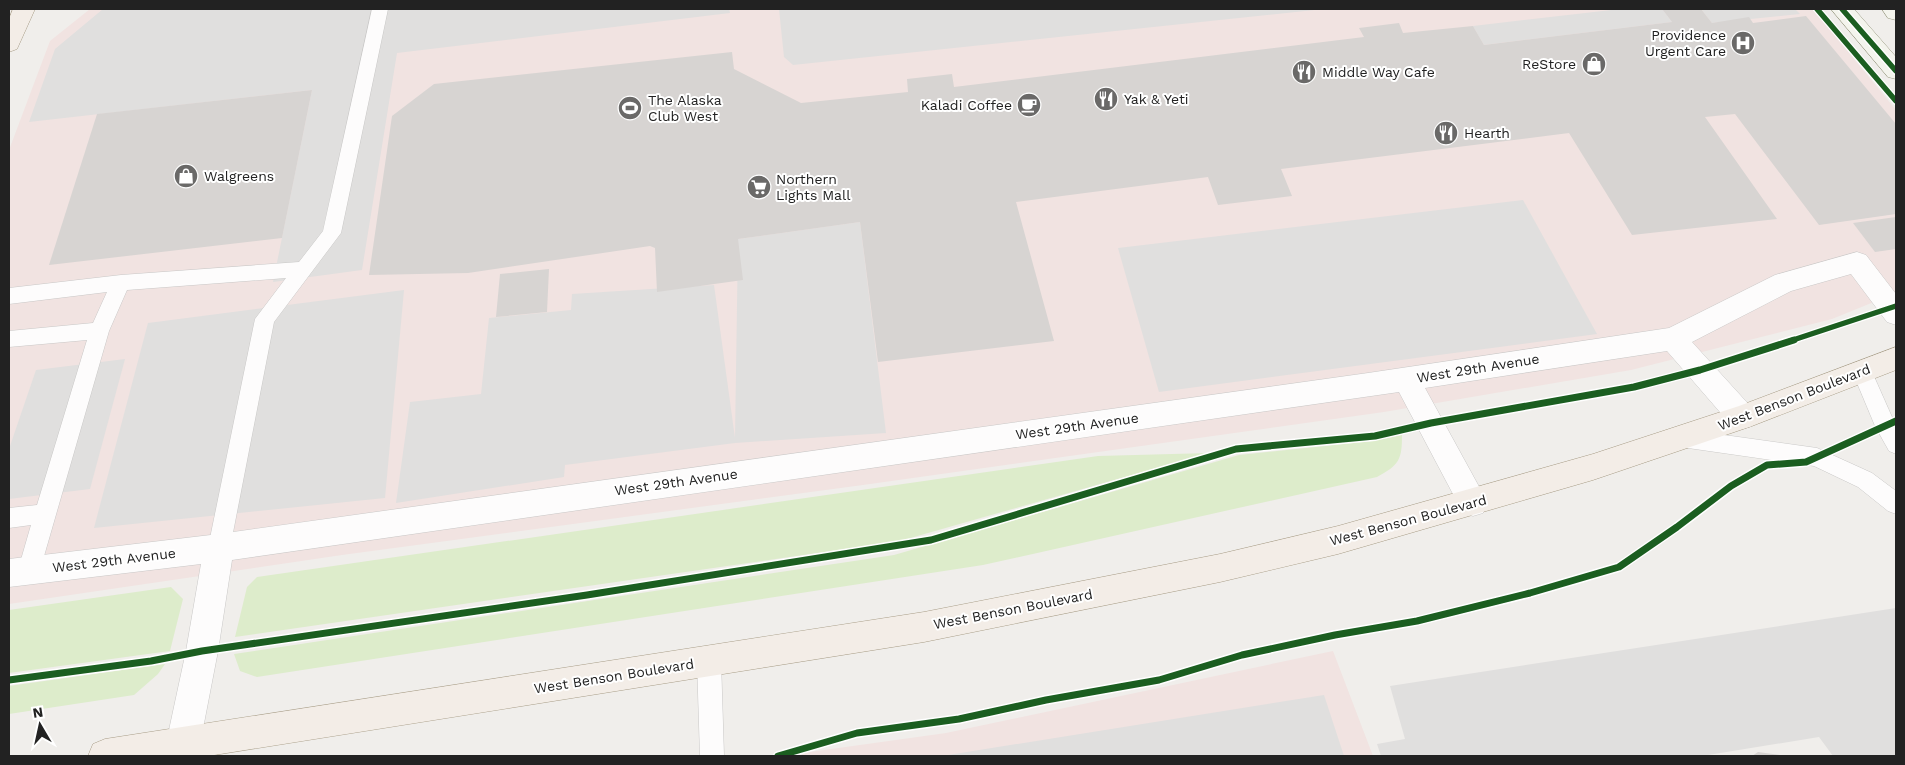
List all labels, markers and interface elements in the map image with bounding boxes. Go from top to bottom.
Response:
place label: Providence Urgent Care [1645,27,1726,59]
hospital icon: Providence Urgent Care [1730,30,1756,56]
shop icon: ReStore [1581,51,1607,77]
place label: ReStore [1522,56,1576,72]
restaurant icon: Middle Way Cafe [1291,59,1317,85]
place label: Middle Way Cafe [1322,64,1435,80]
restaurant icon: Yak & Yeti [1093,86,1119,112]
place label: Yak & Yeti [1124,91,1188,107]
place label: The Alaska Club West [648,92,722,124]
cafe icon: Kaladi Coffee [1016,92,1042,118]
sports icon: The Alaska Club West [617,95,643,121]
place label: Kaladi Coffee [921,97,1012,113]
restaurant icon: Hearth [1433,120,1459,146]
place label: Hearth [1464,125,1510,141]
shop icon: Walgreens [173,163,199,189]
place label: Walgreens [204,168,274,184]
place label: Northern Lights Mall [776,171,851,203]
supermarket icon: Northern Lights Mall [746,174,772,200]
street label: West 29th Avenue [1415,350,1541,386]
street label: West Benson Boulevard [1716,361,1872,433]
street label: West 29th Avenue [1014,409,1140,443]
street label: West 29th Avenue [613,465,739,499]
street label: West Benson Boulevard [1328,491,1488,549]
street label: West 29th Avenue [51,544,177,576]
street label: West Benson Boulevard [932,586,1094,632]
street label: West Benson Boulevard [533,655,695,697]
north arrow [15,700,65,750]
text: N [32,703,44,721]

